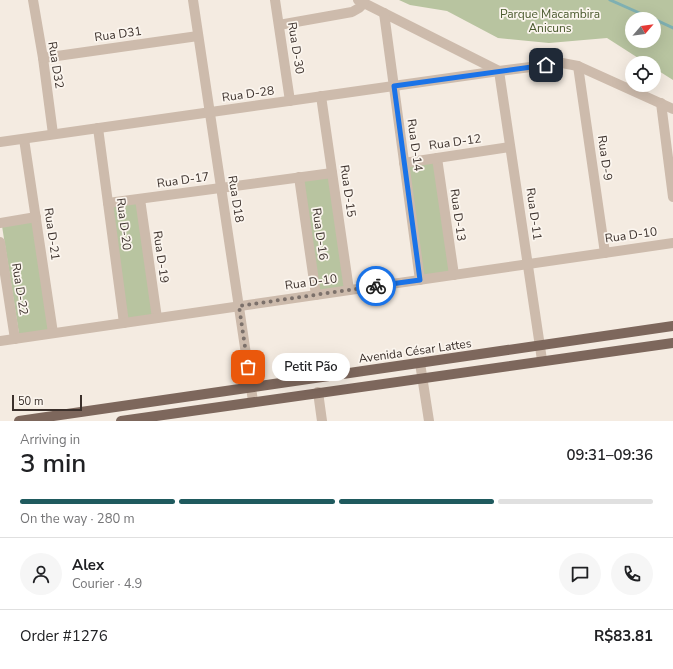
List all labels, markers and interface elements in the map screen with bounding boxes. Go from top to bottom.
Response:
park label: Parque Macambira Anicuns [500,6,600,36]
north arrow [625,12,661,48]
map controls [625,12,661,92]
street label: Rua D-30 [284,21,308,75]
street label: Rua D31 [93,23,143,45]
street label: Rua D32 [44,40,68,90]
pin [529,48,563,82]
icon: home [535,54,557,76]
button: locate [625,56,661,92]
street label: Rua D-28 [221,82,275,106]
street label: Rua D-14 [403,118,427,172]
street label: Rua D-12 [428,130,482,154]
street label: Rua D-9 [594,134,616,182]
street label: Rua D-15 [336,164,360,218]
street label: Rua D-17 [156,168,210,192]
street label: Rua D18 [224,174,248,224]
street label: Rua D-11 [522,187,546,241]
street label: Rua D-13 [446,188,470,242]
street label: Rua D-20 [113,197,135,251]
street label: Rua D-21 [40,207,64,261]
street label: Rua D-16 [308,207,332,261]
street label: Rua D-10 [604,223,658,247]
street label: Rua D-19 [149,230,173,284]
street label: Rua D-22 [8,262,32,316]
courier [356,266,396,306]
street label: Rua D-10 [284,270,338,294]
icon: bike [365,275,387,297]
street label: Avenida César Lattes [358,335,473,367]
pin [231,350,265,384]
callout: Petit Pão [272,353,350,381]
icon: bag [237,356,259,378]
text: Petit Pão [284,358,338,376]
scale bar [12,393,82,412]
text: 50 m [18,394,43,409]
text: Arriving in [20,431,80,449]
text: 09:31–09:36 [566,445,653,465]
text: 3 min [20,446,86,481]
text: On the way · 280 m [20,510,135,528]
button: person [20,553,62,595]
button: chat [559,553,601,595]
button: phone [611,553,653,595]
text: Alex [72,555,104,575]
text: Courier · 4.9 [72,575,142,593]
text: Order #1276 [20,626,108,646]
text: R$83.81 [594,626,653,646]

